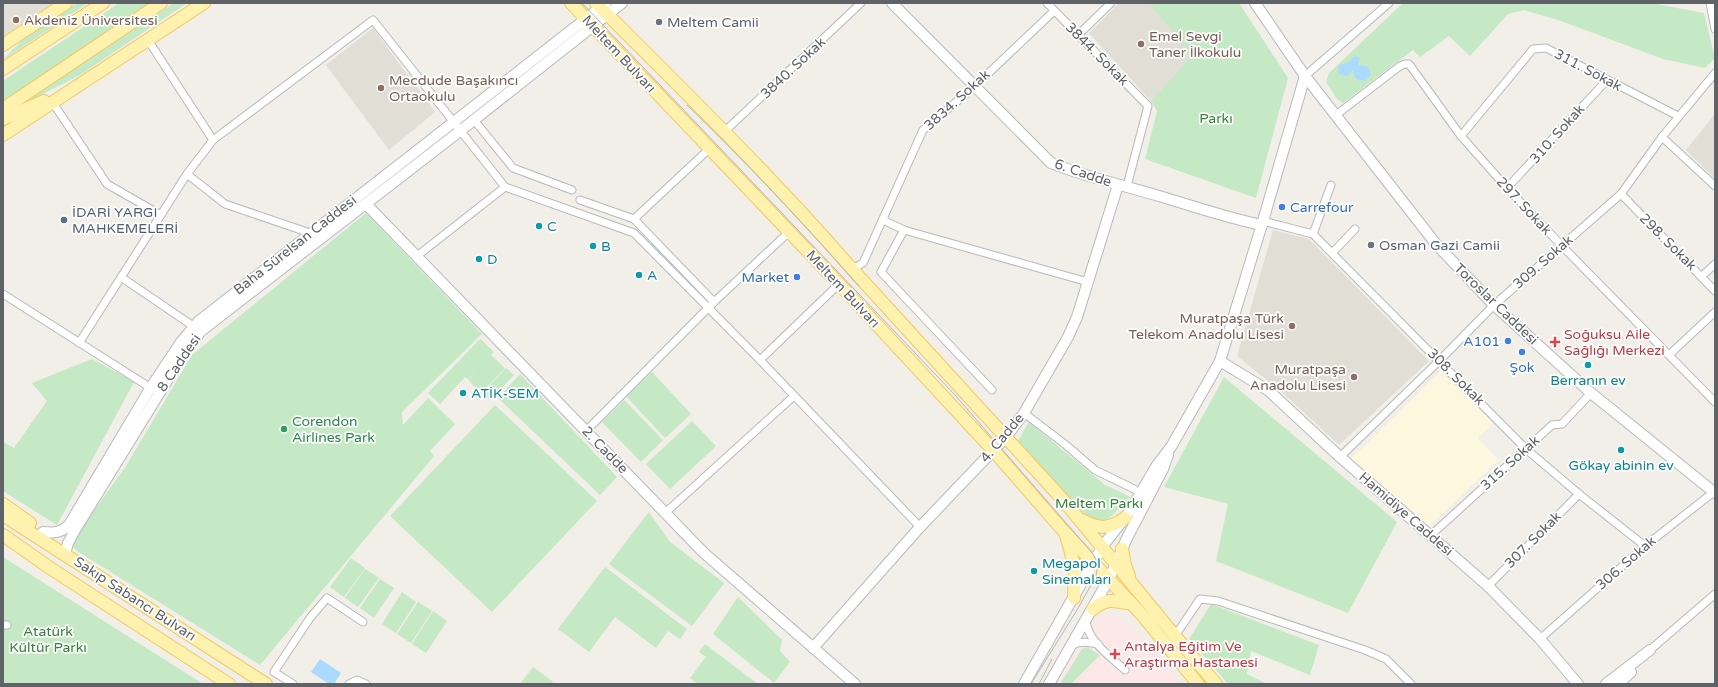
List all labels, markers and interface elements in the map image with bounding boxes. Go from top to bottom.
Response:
place label: Akdeniz Üniversitesi [24,12,158,29]
street label: Meltem Bulvarı [579,12,659,96]
place label: Meltem Camii [667,14,759,31]
marker: Akdeniz Üniversitesi [11,15,21,25]
marker: Meltem Camii [654,17,664,27]
street label: 3844. Sokak [1062,19,1132,89]
place label: Emel Sevgi Taner İlkokulu [1149,28,1241,61]
street label: 3840. Sokak [757,33,829,102]
marker: Emel Sevgi Taner İlkokulu [1136,39,1146,49]
street label: 311. Sokak [1551,45,1625,95]
street label: 3834. Sokak [921,66,994,134]
place label: Mecdude Başakıncı Ortaokulu [389,72,518,105]
marker: Mecdude Başakıncı Ortaokulu [376,83,386,93]
street label: 310. Sokak [1526,101,1588,167]
park label: Parkı [1199,110,1233,127]
street label: 6. Cadde [1052,155,1114,191]
street label: 297. Sokak [1493,173,1555,239]
street label: Baha Sürelsan Caddesi [230,192,360,298]
place label: Carrefour [1290,199,1354,216]
marker: Carrefour [1277,202,1287,212]
place label: İDARİ YARGI MAHKEMELERİ [72,204,178,237]
street label: 298. Sokak [1636,210,1700,274]
marker: İDARİ YARGI MAHKEMELERİ [59,215,69,225]
place label: C [547,218,557,235]
marker: C [534,221,544,231]
street label: 309. Sokak [1510,231,1577,293]
place label: Osman Gazi Camii [1379,237,1500,254]
place label: B [601,238,611,255]
marker: Osman Gazi Camii [1366,240,1376,250]
marker: B [588,241,598,251]
street label: Meltem Bulvarı [803,247,883,331]
place label: D [487,251,498,268]
marker: D [474,254,484,264]
street label: Toroslar Caddesi [1450,260,1542,348]
place label: A [647,267,657,284]
place label: Market [741,269,790,286]
marker: A [634,270,644,280]
marker: Market [792,272,802,282]
place label: Muratpaşa Türk Telekom Anadolu Lisesi [1128,310,1284,343]
marker: Muratpaşa Türk Telekom Anadolu Lisesi [1287,321,1297,331]
place label: Soğuksu Aile Sağlığı Merkezi [1564,326,1665,359]
street label: 8 Caddesi [154,331,204,395]
place label: A101 [1463,333,1500,350]
marker: A101 [1503,336,1513,346]
marker: Soğuksu Aile Sağlığı Merkezi [1549,336,1561,348]
street label: 308. Sokak [1424,345,1488,409]
marker: Şok [1517,347,1527,357]
place label: Şok [1510,359,1535,376]
marker: Berranın ev [1583,360,1593,370]
place label: Muratpaşa Anadolu Lisesi [1250,361,1346,394]
marker: Muratpaşa Anadolu Lisesi [1349,372,1359,382]
place label: Berranın ev [1550,372,1626,389]
place label: ATİK-SEM [471,385,539,402]
marker: ATİK-SEM [458,388,468,398]
street label: 4. Cadde [976,410,1028,466]
place label: Corendon Airlines Park [292,413,375,446]
street label: 2. Cadde [578,423,632,477]
marker: Corendon Airlines Park [279,424,289,434]
street label: 315. Sokak [1477,432,1543,494]
marker: Gökay abinin ev [1616,445,1626,455]
place label: Gökay abinin ev [1568,457,1674,474]
street label: Hamidiye Caddesi [1355,468,1457,560]
park label: Meltem Parkı [1055,495,1143,512]
street label: 307. Sokak [1501,508,1565,572]
street label: 306. Sokak [1593,532,1660,594]
street label: Sakıp Sabancı Bulvarı [71,553,199,645]
place label: Megapol Sinemaları [1042,555,1111,588]
marker: Megapol Sinemaları [1029,566,1039,576]
park label: Atatürk Kültür Parkı [9,623,87,656]
place label: Antalya Eğitim Ve Araştırma Hastanesi [1124,638,1258,671]
marker: Antalya Eğitim Ve Araştırma Hastanesi [1109,648,1121,660]

